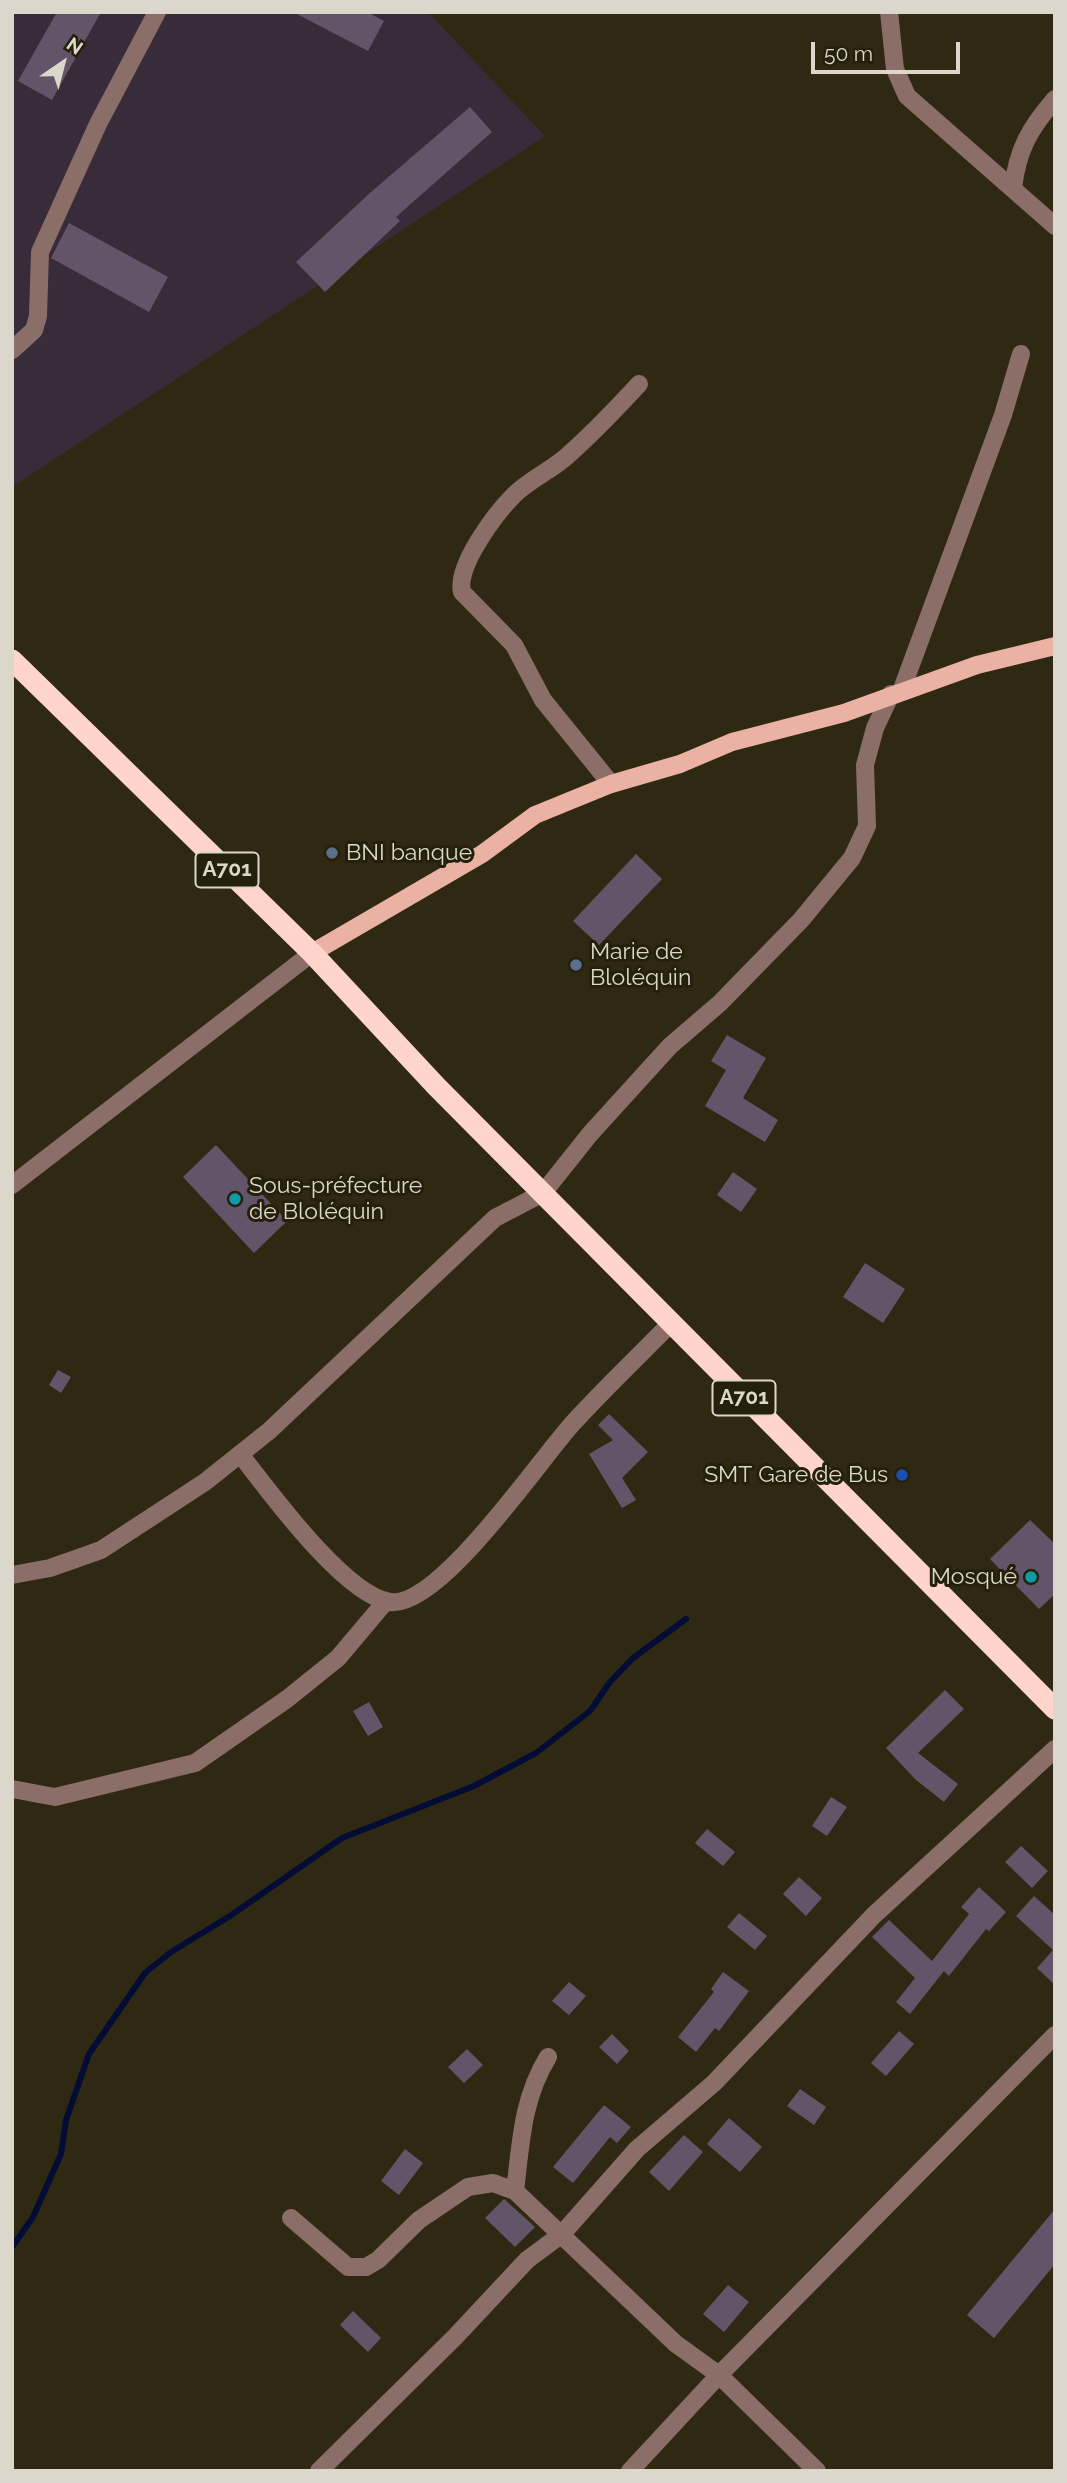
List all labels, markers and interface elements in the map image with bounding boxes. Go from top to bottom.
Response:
north arrow [28,28,98,98]
scale bar [815,28,964,72]
text: N [63,33,87,59]
text: 50 m [824,41,873,66]
place label: BNI banque [346,839,472,867]
marker: BNI banque [324,845,340,861]
road number: A701 [196,852,258,888]
place label: Marie de Bloléquin [590,938,691,992]
marker: Marie de Bloléquin [568,957,584,973]
place label: Sous-préfecture de Bloléquin [249,1172,422,1226]
marker: Sous-préfecture de Bloléquin [227,1191,243,1207]
road number: A701 [712,1380,776,1416]
place label: SMT Gare de Bus [704,1461,888,1489]
marker: SMT Gare de Bus [894,1467,910,1483]
place label: Mosqué [931,1563,1017,1591]
marker: Mosqué [1023,1569,1039,1585]

